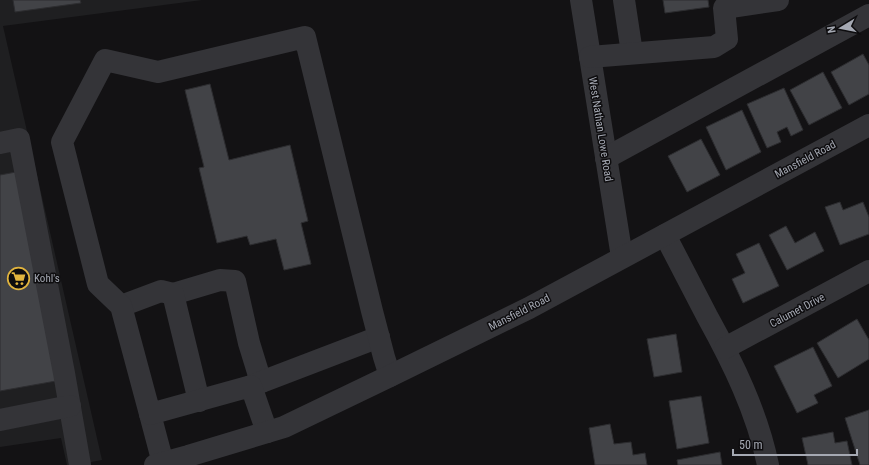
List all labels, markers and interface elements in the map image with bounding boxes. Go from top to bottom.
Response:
north arrow [821,8,861,48]
text: N [825,25,839,34]
street label: West Nathan Lowe Road [586,76,615,182]
street label: Mansfield Road [773,138,838,181]
supermarket icon: Kohl's [5,265,31,291]
place label: Kohl's [34,272,60,285]
street label: Calumet Drive [767,290,827,330]
street label: Mansfield Road [486,291,552,333]
scale bar [733,431,857,457]
text: 50 m [739,438,763,452]

